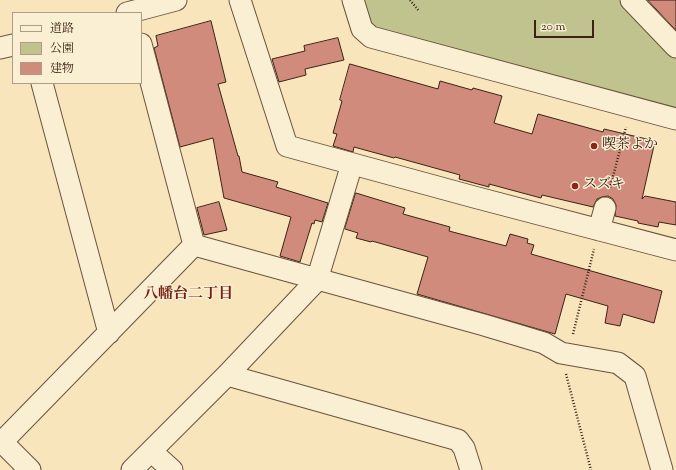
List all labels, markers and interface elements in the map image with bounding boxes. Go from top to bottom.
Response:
legend [12,12,142,84]
scale bar [536,12,596,38]
text: 20 m [541,18,565,36]
text: 道路 [50,20,74,38]
text: 公園 [50,40,74,58]
text: 建物 [50,60,74,78]
place label: 喫茶よか [602,138,658,154]
marker: 喫茶よか [589,141,599,151]
place label: スズキ [583,178,625,194]
marker: スズキ [570,181,580,191]
district label: 八幡台二丁目 [143,286,233,304]

